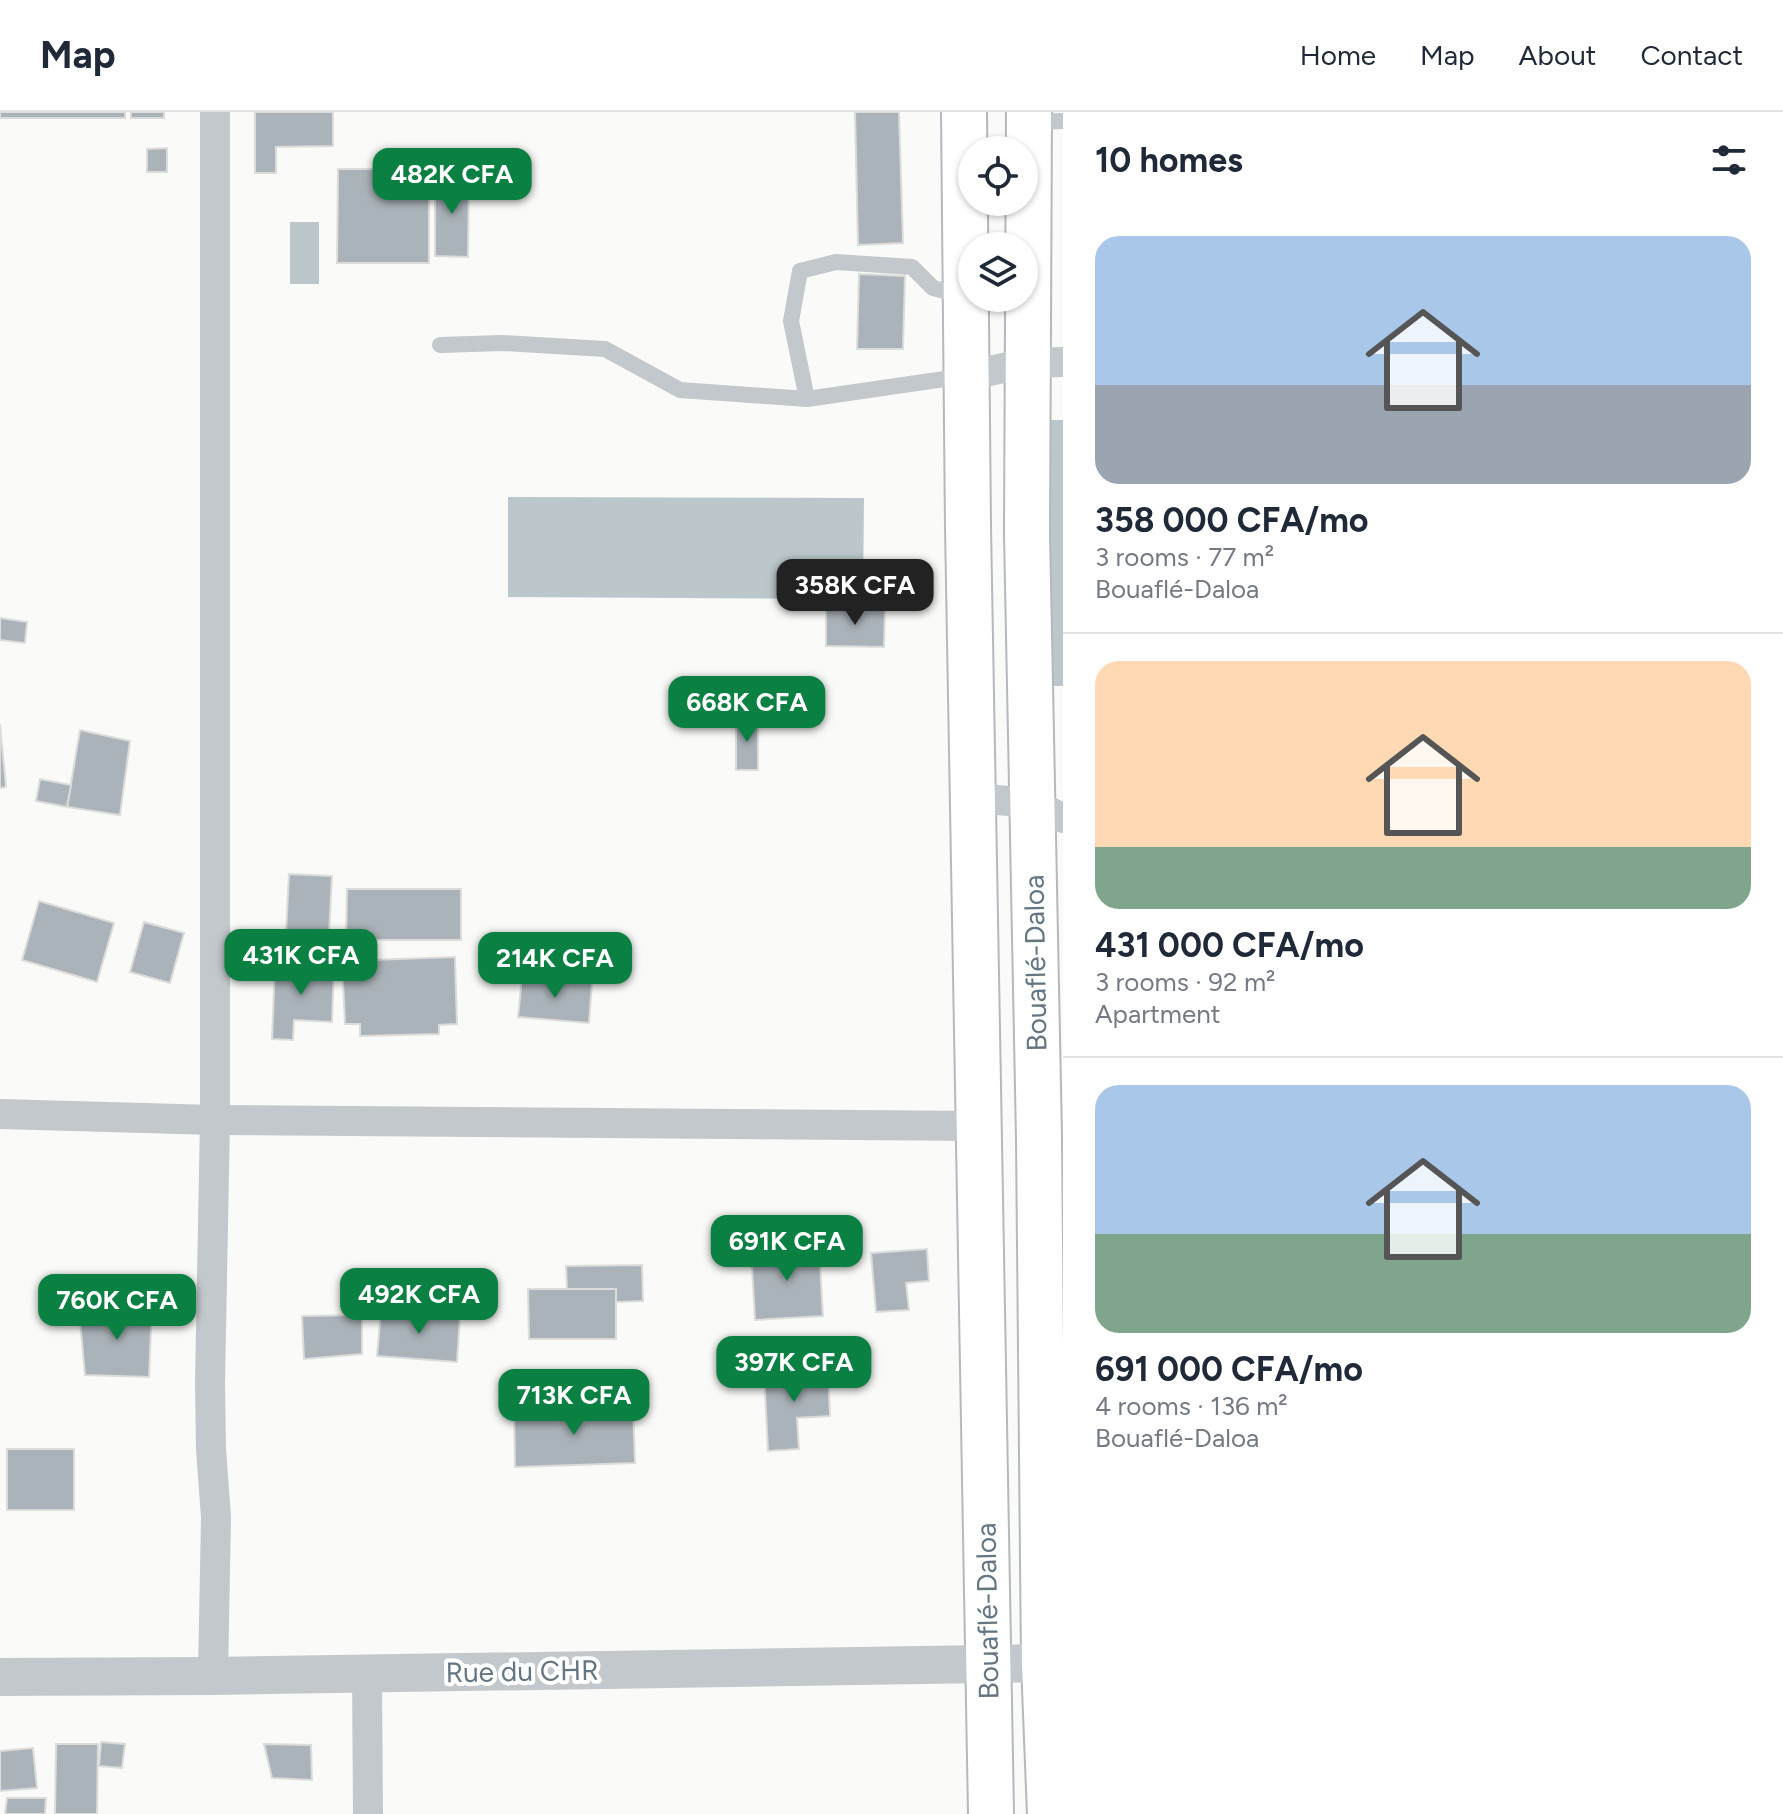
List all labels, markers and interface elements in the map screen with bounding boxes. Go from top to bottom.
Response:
text: Map [40,32,116,78]
text: Home [1300,38,1376,72]
text: Map [1420,38,1475,72]
text: About [1519,38,1596,72]
text: Contact [1640,38,1743,72]
map controls [958,136,1038,312]
button: locate [958,136,1038,216]
icon: filters [1707,138,1751,182]
text: 10 homes [1095,140,1243,181]
pin: 482K CFA [369,148,535,216]
text: 482K CFA [391,158,513,190]
button: layers [958,232,1038,312]
icon: home [1351,288,1495,432]
text: 358 000 CFA/mo [1095,500,1369,541]
text: 3 rooms · 77 m² [1095,541,1274,573]
pin: 358K CFA [772,559,938,627]
text: 358K CFA [795,569,915,601]
text: Bouaflé-Daloa [1095,573,1259,605]
pin: 668K CFA [664,676,830,744]
text: 668K CFA [686,686,808,718]
icon: home [1351,713,1495,857]
street label: Bouaflé-Daloa [1016,874,1054,1052]
text: 431 000 CFA/mo [1095,925,1364,966]
pin: 431K CFA [218,929,384,997]
pin: 214K CFA [472,932,638,1000]
text: 431K CFA [242,939,360,971]
text: 214K CFA [496,942,614,974]
text: 3 rooms · 92 m² [1095,966,1275,998]
text: Apartment [1095,998,1221,1030]
icon: home [1351,1137,1495,1281]
pin: 691K CFA [704,1215,870,1283]
text: 691K CFA [729,1225,845,1257]
pin: 492K CFA [336,1268,502,1336]
pin: 760K CFA [34,1274,200,1342]
text: 492K CFA [358,1278,480,1310]
text: 760K CFA [56,1284,178,1316]
pin: 397K CFA [711,1336,877,1404]
text: 397K CFA [734,1346,854,1378]
text: 691 000 CFA/mo [1095,1349,1363,1390]
pin: 713K CFA [491,1369,657,1437]
text: 713K CFA [516,1379,632,1411]
text: 4 rooms · 136 m² [1095,1390,1288,1422]
text: Bouaflé-Daloa [1095,1422,1259,1454]
street label: Bouaflé-Daloa [968,1522,1006,1700]
street label: Rue du CHR [445,1653,599,1689]

